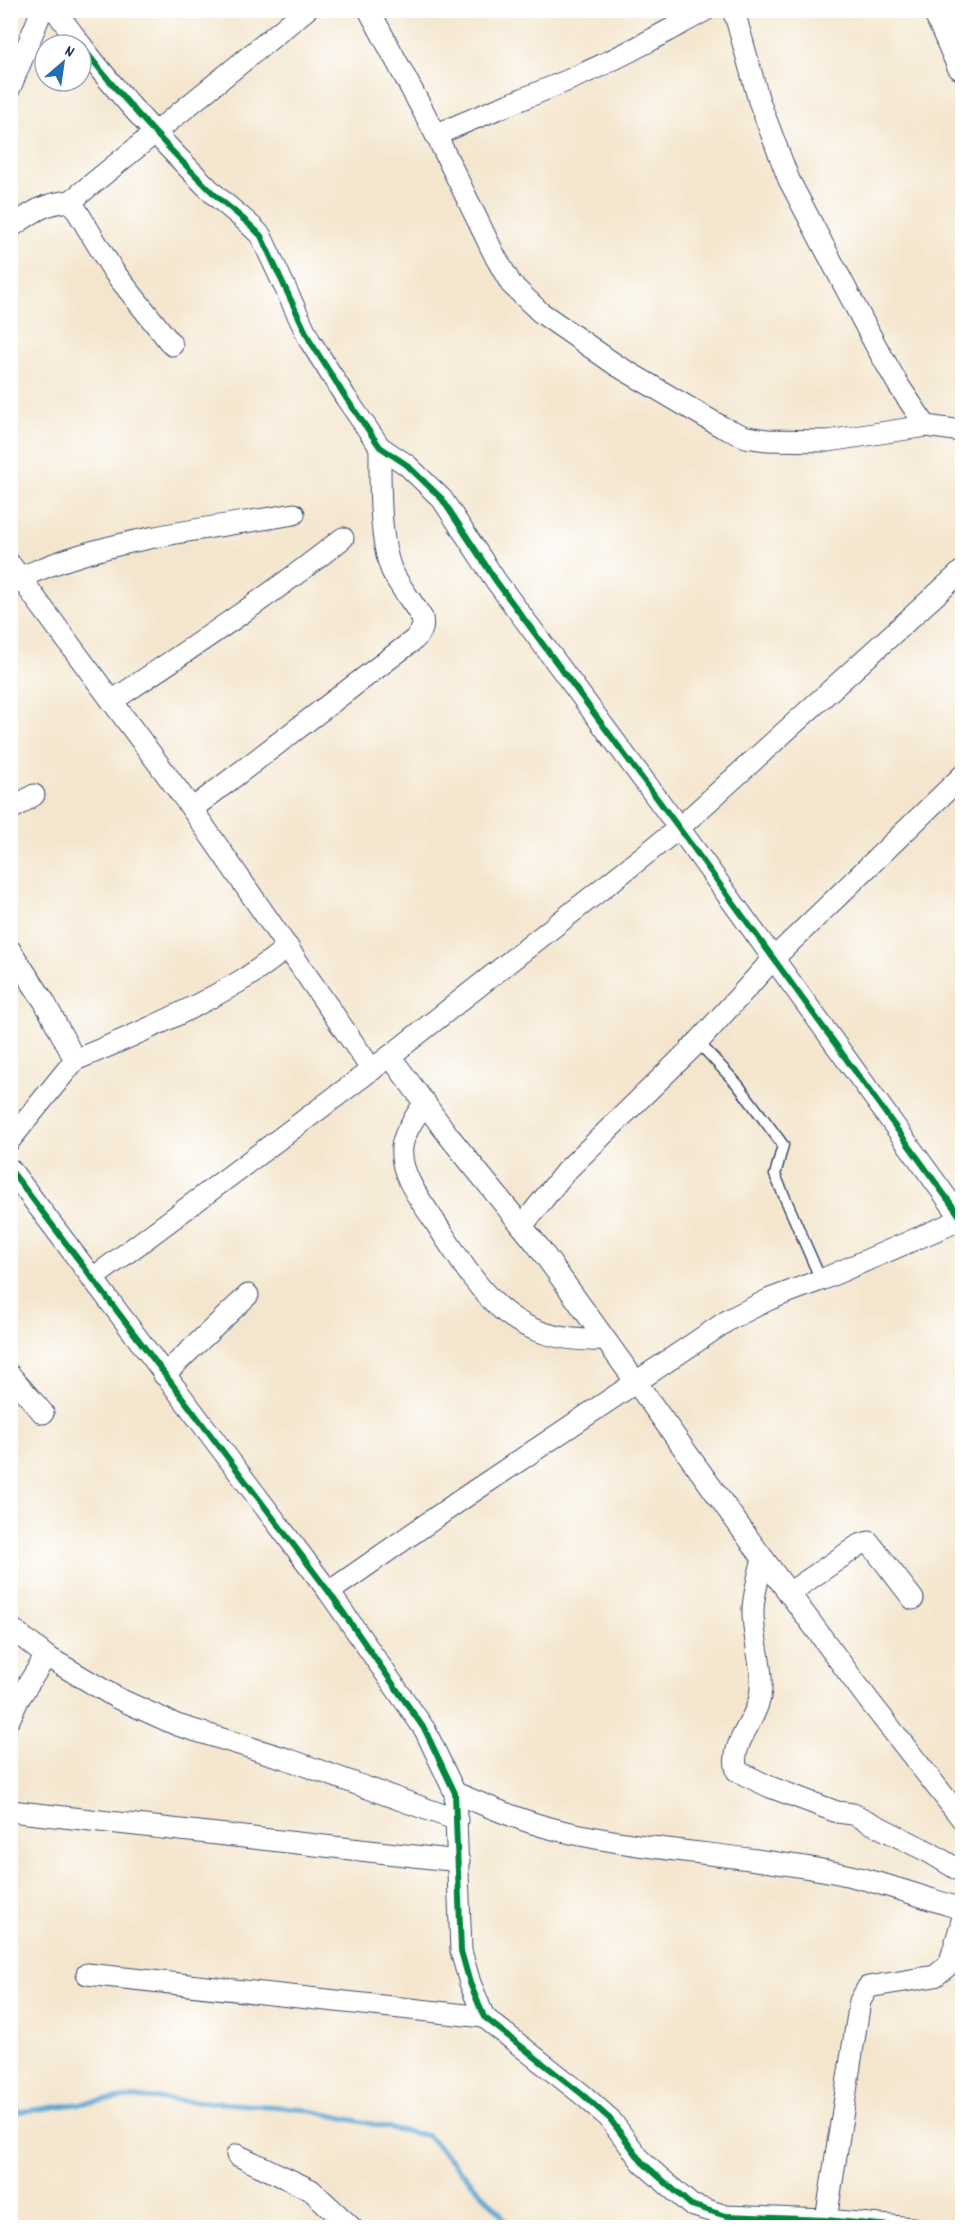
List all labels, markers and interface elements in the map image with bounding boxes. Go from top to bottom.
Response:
north arrow [33,33,93,93]
text: N [60,40,78,64]

